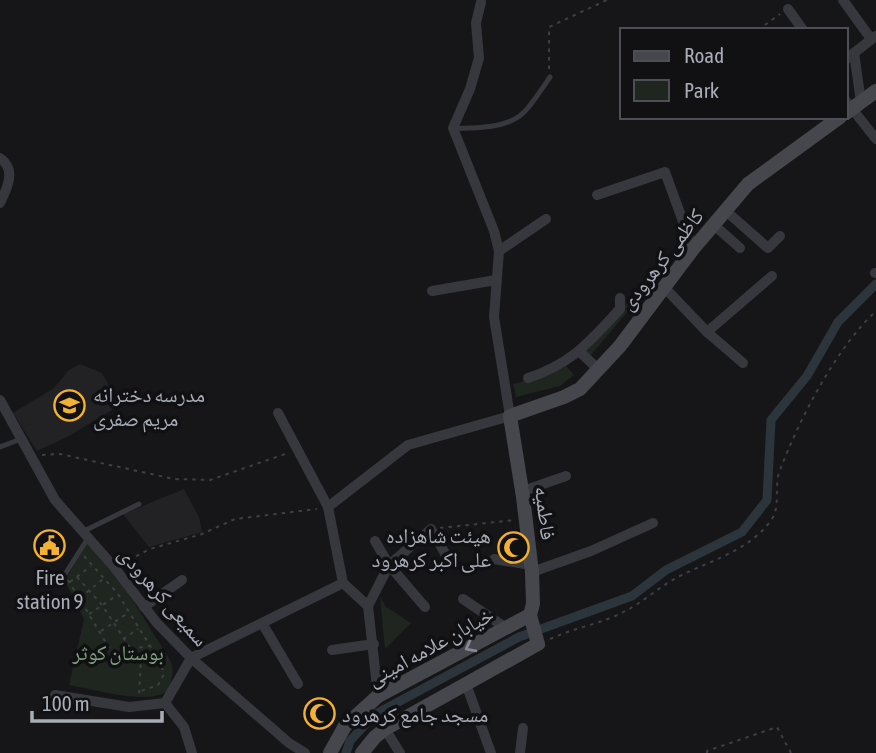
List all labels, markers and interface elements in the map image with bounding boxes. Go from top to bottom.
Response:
legend [620,28,848,119]
text: Road [684,43,724,67]
text: Park [684,78,719,102]
street label: کاظمی کرهرودی [614,203,710,316]
place label: مدرسه دخترانه مریم صفری [93,382,205,433]
school or university icon: مدرسه دخترانه مریم صفری [53,389,87,423]
street label: فاطمیه [530,485,561,541]
place label: هیئت شاهزاده علی اکبر کرهرود [372,523,491,573]
public building icon: Fire station 9 [33,528,67,562]
mosque icon: هیئت شاهزاده علی اکبر کرهرود [497,530,531,564]
street label: سمیعی کرهرودی [113,541,214,652]
place label: Fire station 9 [17,565,83,613]
street label: خیابان علامه امینی [363,601,498,692]
one-way arrow [465,639,477,653]
park label: بوستان کوثر [71,640,164,665]
scale bar [32,680,161,724]
text: 100 m [42,691,90,715]
mosque icon: مسجد جامع کرهرود [302,697,336,731]
place label: مسجد جامع کرهرود [342,702,488,728]

